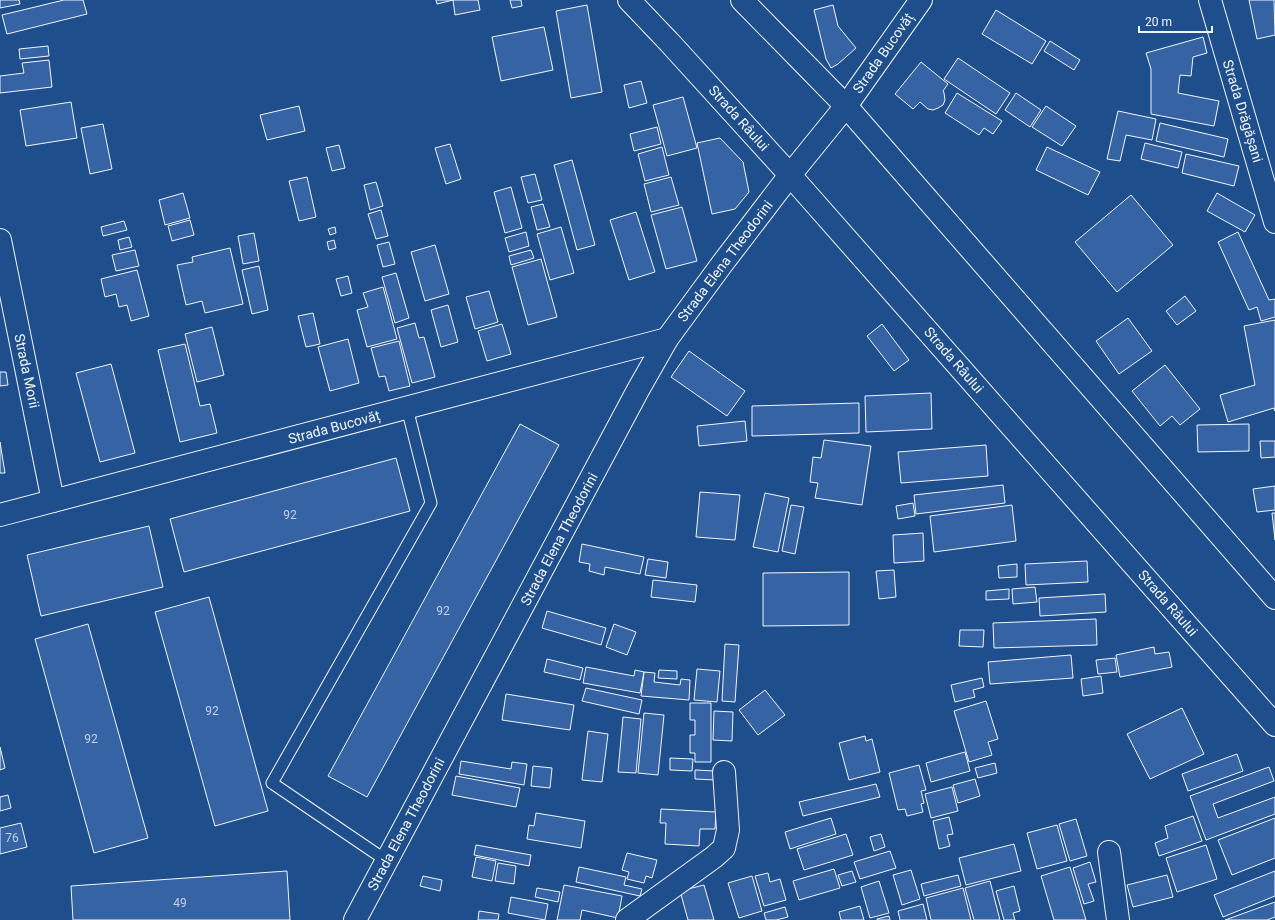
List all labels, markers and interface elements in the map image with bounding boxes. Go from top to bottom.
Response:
scale bar [1139,8,1212,34]
street label: Strada Bucovăț [849,9,918,97]
text: 20 m [1145,15,1172,29]
street label: Strada Drăgășani [1219,58,1266,165]
street label: Strada Râului [705,82,773,154]
street label: Strada Elena Theodorini [674,197,776,325]
street label: Strada Râului [921,324,987,396]
street label: Strada Morii [11,332,43,410]
street label: Strada Bucovăț [286,407,382,448]
street label: Strada Elena Theodorini [517,470,601,608]
house number: 92 [283,508,297,522]
street label: Strada Râului [1135,567,1201,639]
house number: 92 [436,604,450,618]
house number: 92 [205,704,219,718]
house number: 92 [84,732,98,746]
street label: Strada Elena Theodorini [364,755,448,893]
house number: 76 [5,831,19,845]
house number: 49 [173,896,187,910]

